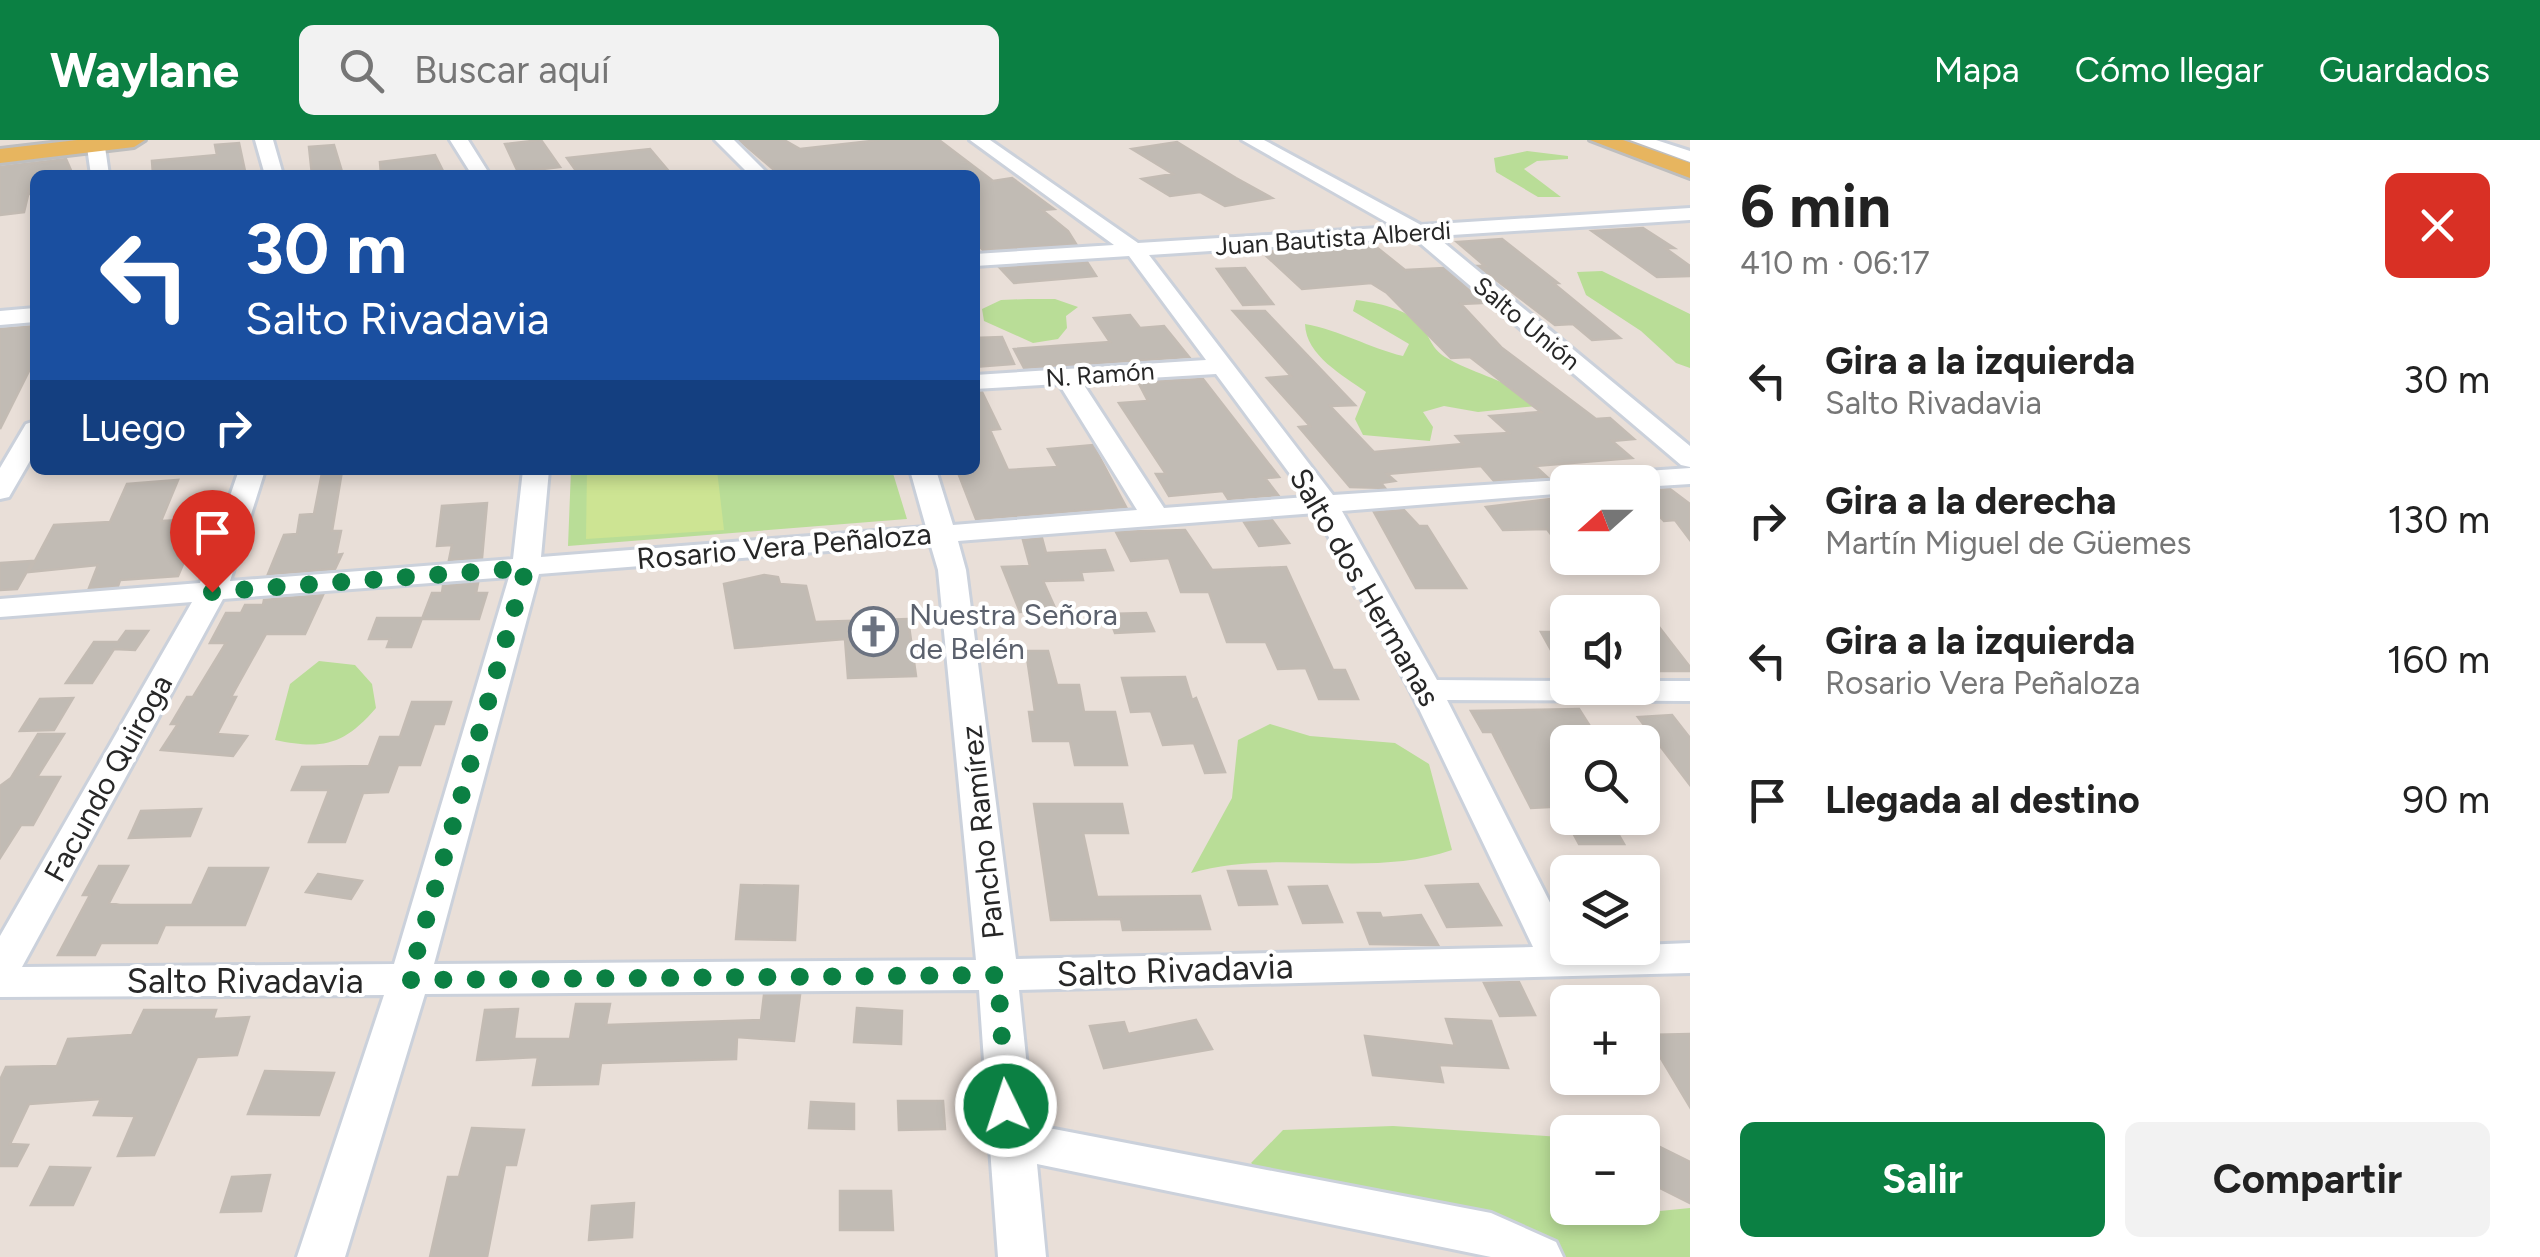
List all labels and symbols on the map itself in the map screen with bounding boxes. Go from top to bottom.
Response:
street label: Juan Bautista Alberdi [1214,215,1452,261]
street label: Salto Unión [1468,270,1586,376]
street label: N. Ramón [1045,355,1155,393]
street label: Salto dos Hermanas [1282,461,1448,713]
north arrow [1550,465,1660,575]
pin [170,490,255,593]
street label: Rosario Vera Peñaloza [635,515,933,577]
place label: Nuestra Señora de Belén [909,596,1118,667]
church icon: Nuestra Señora de Belén [848,605,900,657]
street label: Facundo Quiroga [36,668,180,888]
street label: Pancho Ramírez [952,723,1012,941]
street label: Salto Rivadavia [1056,945,1294,995]
street label: Salto Rivadavia [126,960,364,1002]
position arrow [954,1054,1058,1158]

